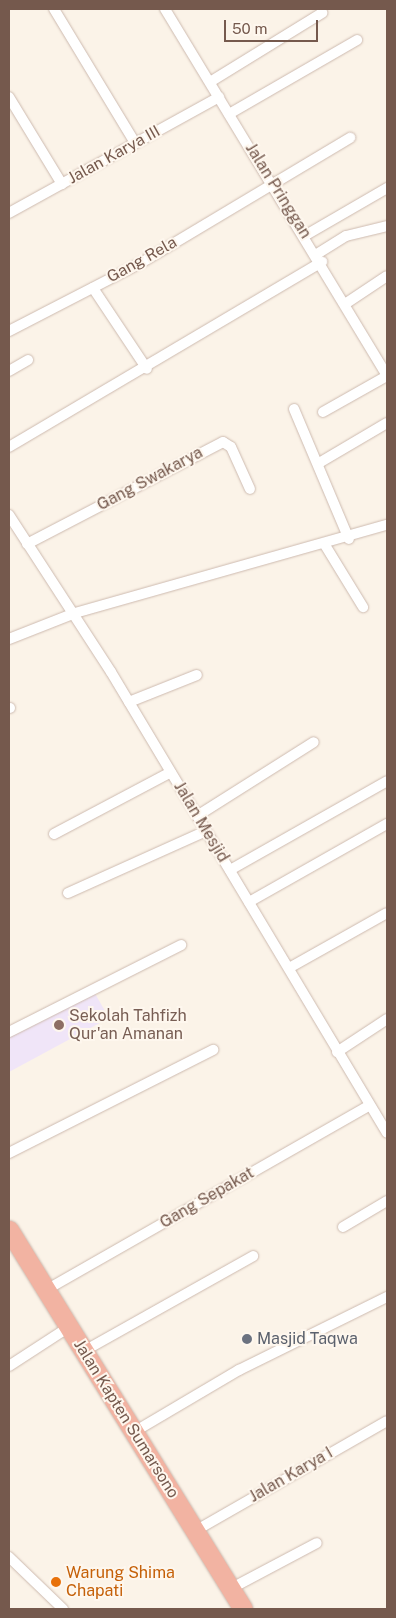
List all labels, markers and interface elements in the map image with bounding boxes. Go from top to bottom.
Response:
scale bar [226,10,320,42]
text: 50 m [232,20,267,37]
street label: Jalan Karya III [64,122,164,188]
street label: Jalan Pringgan [241,140,315,242]
street label: Gang Rela [104,233,180,287]
street label: Gang Swakarya [94,443,206,515]
street label: Jalan Mesjid [169,778,233,866]
place label: Sekolah Tahfizh Qur'an Amanan [69,1006,187,1044]
marker: Sekolah Tahfizh Qur'an Amanan [53,1019,65,1031]
street label: Gang Sepakat [157,1163,257,1233]
place label: Masjid Taqwa [257,1329,358,1349]
marker: Masjid Taqwa [241,1333,253,1345]
street label: Jalan Kapten Sumarsono [69,1336,183,1502]
street label: Jalan Karya I [246,1443,336,1507]
place label: Warung Shima Chapati [66,1563,175,1601]
marker: Warung Shima Chapati [50,1576,62,1588]

